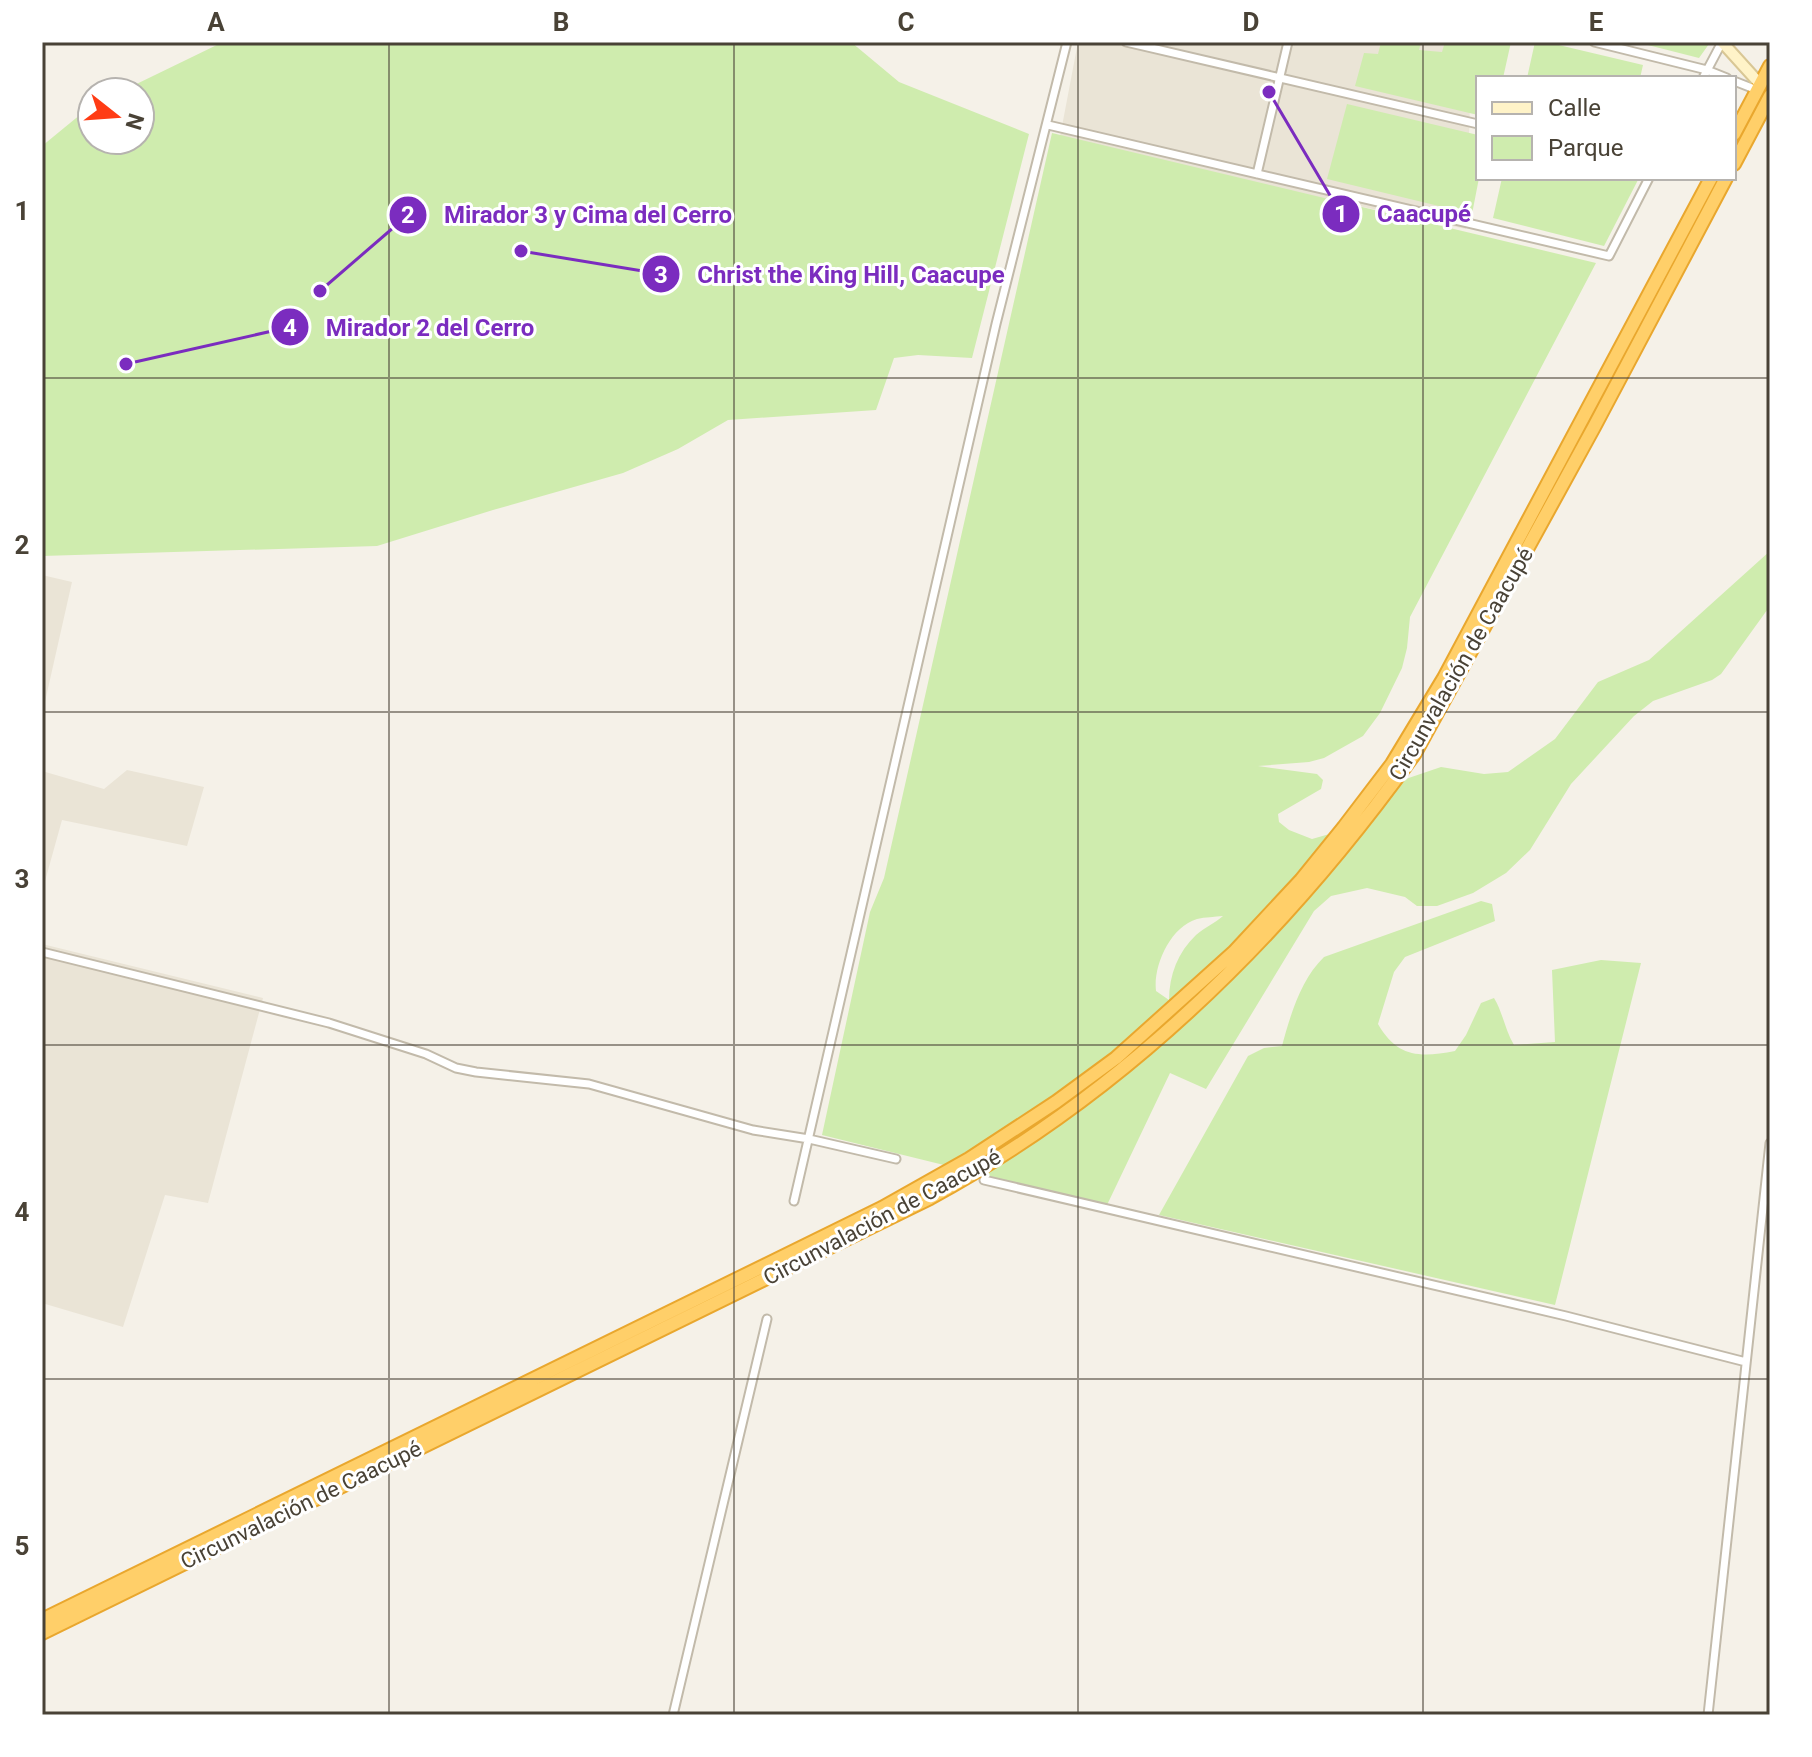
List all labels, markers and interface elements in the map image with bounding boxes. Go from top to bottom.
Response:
text: A [207,7,225,37]
text: B [553,7,569,37]
text: C [897,7,915,37]
text: D [1243,7,1259,37]
text: E [1589,7,1604,37]
north arrow [76,76,156,156]
legend [1476,76,1736,180]
text: Calle [1548,94,1601,122]
text: N [120,111,149,133]
text: Parque [1548,134,1624,162]
callout: Caacupé [1321,190,1487,238]
callout: Mirador 3 y Cima del Cerro [388,191,748,239]
text: 1 [15,196,29,226]
text: 1 [1334,200,1348,228]
text: Caacupé [1377,200,1471,228]
text: 2 [401,201,415,229]
text: Mirador 3 y Cima del Cerro [444,201,732,229]
callout: Christ the King Hill, Caacupe [641,250,1021,298]
text: 3 [654,261,668,289]
text: Christ the King Hill, Caacupe [697,261,1005,289]
callout: Mirador 2 del Cerro [270,303,550,351]
text: 4 [283,314,297,342]
text: Mirador 2 del Cerro [326,314,534,342]
text: 2 [15,530,29,560]
street label: Circunvalación de Caacupé [1384,543,1538,785]
text: 3 [15,864,29,894]
street label: Circunvalación de Caacupé [759,1144,1005,1290]
text: 4 [15,1197,30,1227]
street label: Circunvalación de Caacupé [176,1436,426,1574]
text: 5 [15,1531,29,1561]

